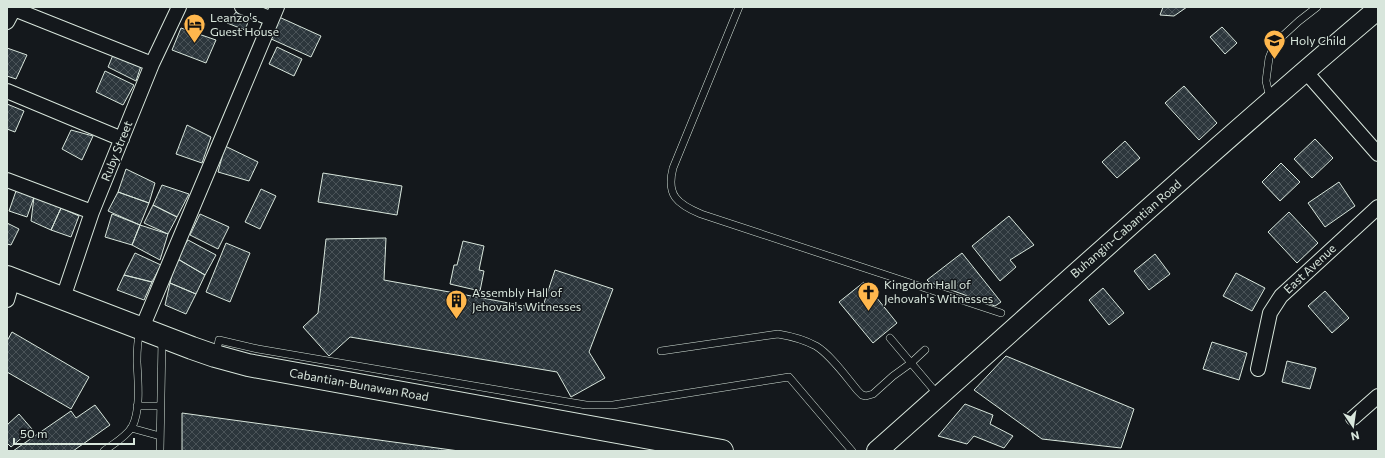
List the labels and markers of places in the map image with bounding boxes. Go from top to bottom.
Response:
place label: Leanzo's Guest House [210,10,279,38]
hotel icon: Leanzo's Guest House [181,12,207,45]
school or university icon: Holy Child [1262,28,1288,61]
place label: Holy Child [1290,33,1346,47]
place label: Kingdom Hall of Jehovah's Witnesses [884,277,993,306]
church icon: Kingdom Hall of Jehovah's Witnesses [855,279,881,312]
place label: Assembly Hall of Jehovah's Witnesses [472,285,581,314]
building icon: Assembly Hall of Jehovah's Witnesses [443,287,469,320]

